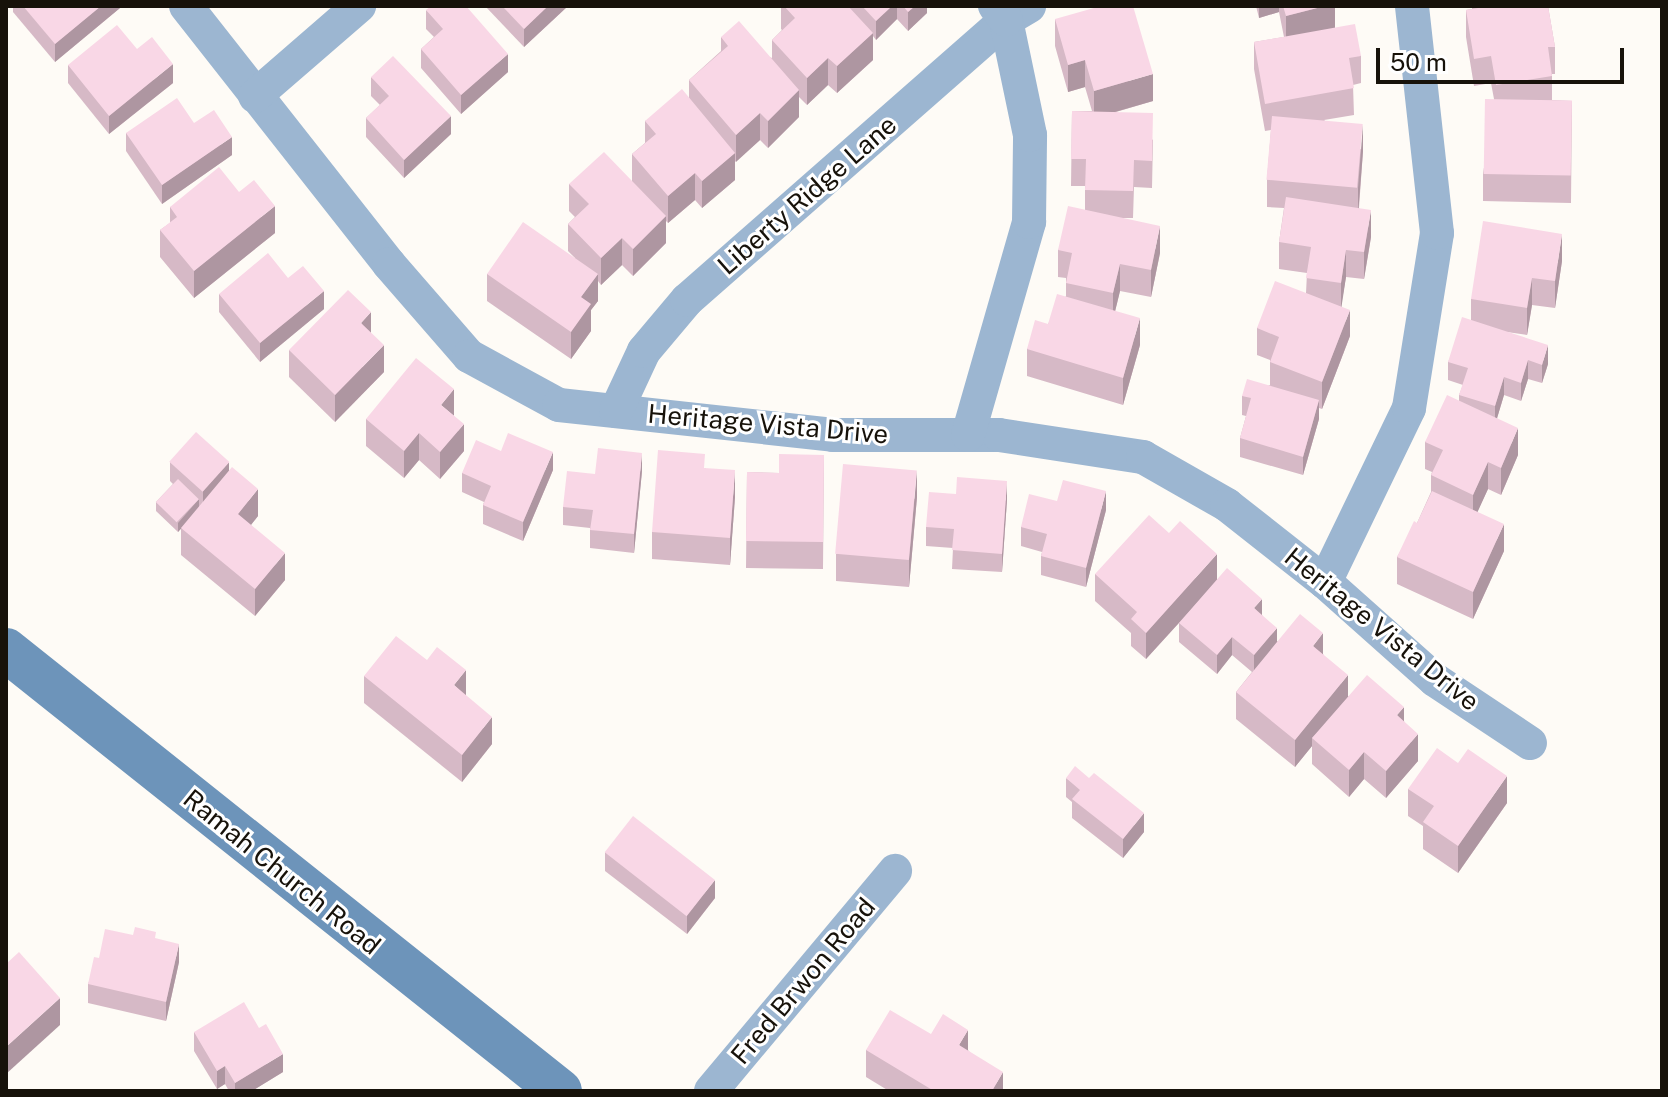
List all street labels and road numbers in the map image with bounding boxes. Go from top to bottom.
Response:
street label: Liberty Ridge Lane [711,109,903,281]
street label: Heritage Vista Drive [646,398,890,450]
street label: Heritage Vista Drive [1278,541,1486,717]
street label: Ramah Church Road [177,783,387,961]
street label: Fred Brwon Road [724,891,882,1071]

